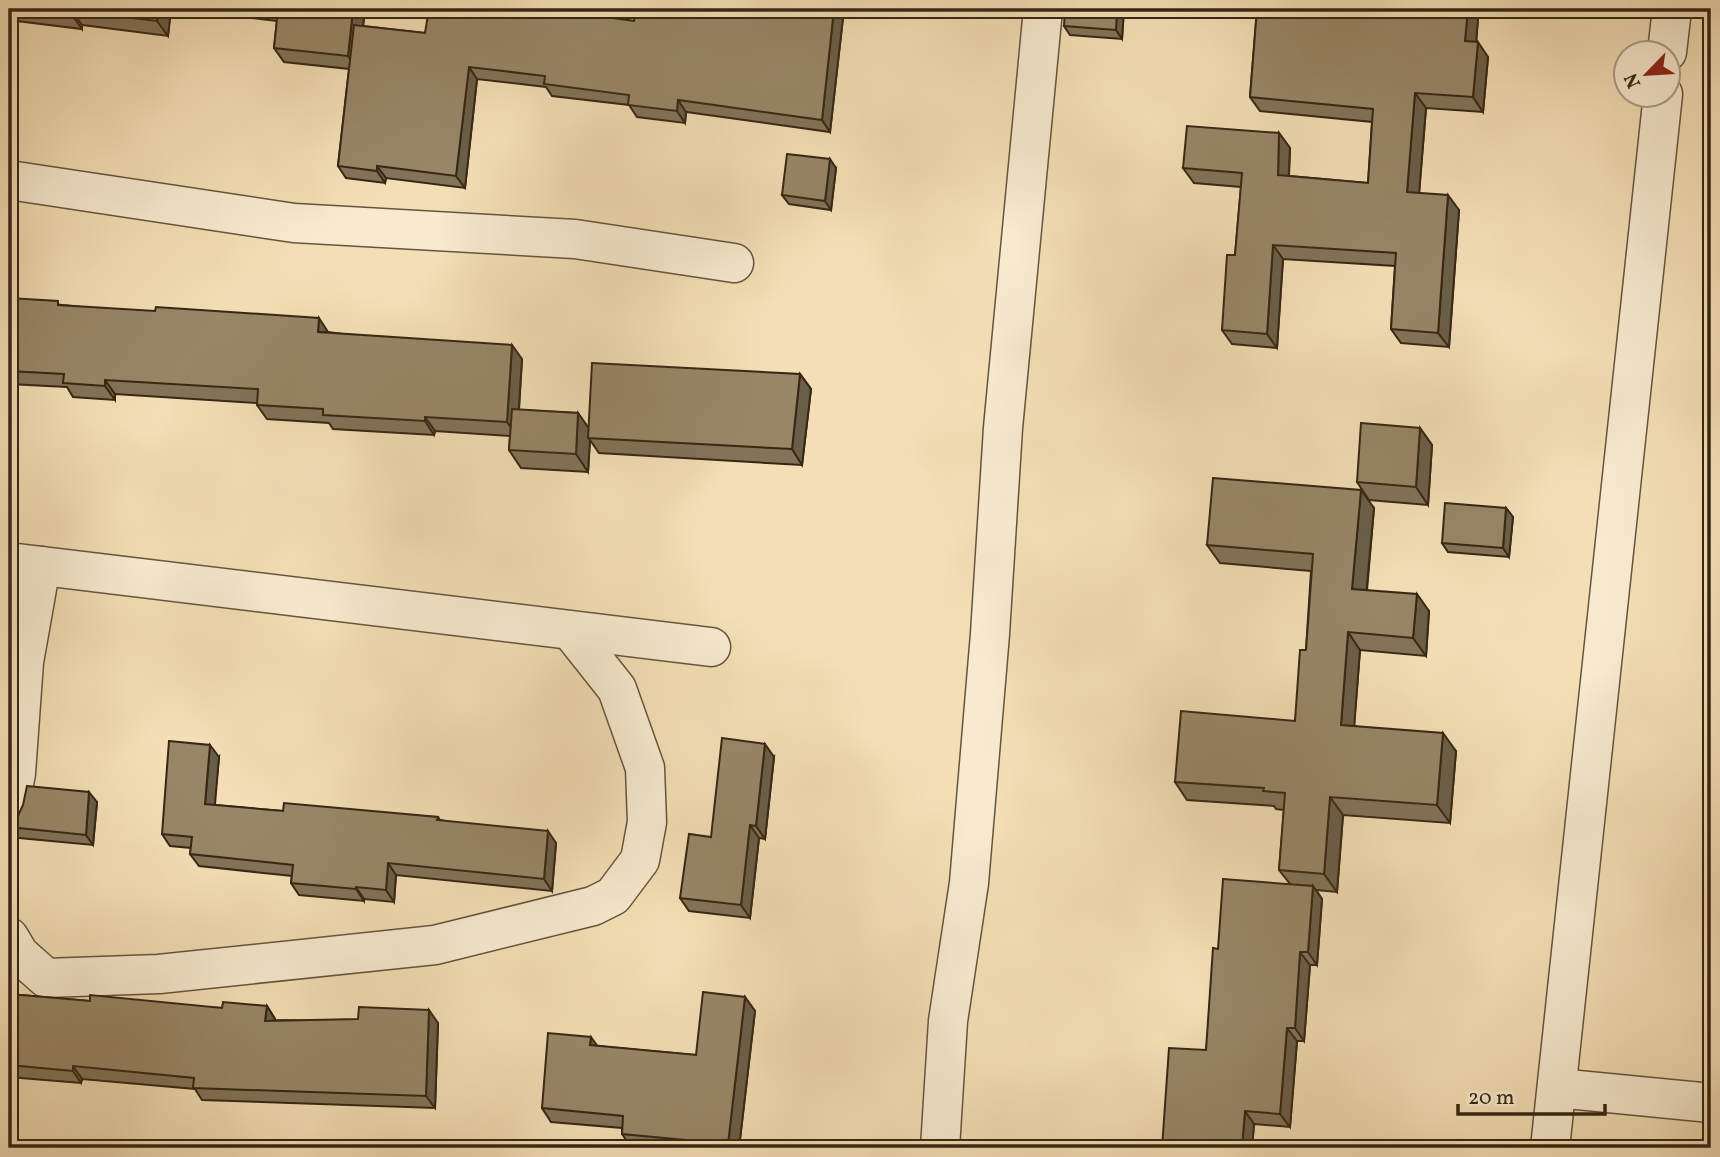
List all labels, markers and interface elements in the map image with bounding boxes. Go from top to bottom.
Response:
north arrow [1612,38,1682,108]
text: N [1619,68,1648,92]
scale bar [1458,1073,1604,1117]
text: 20 m [1468,1084,1514,1113]

